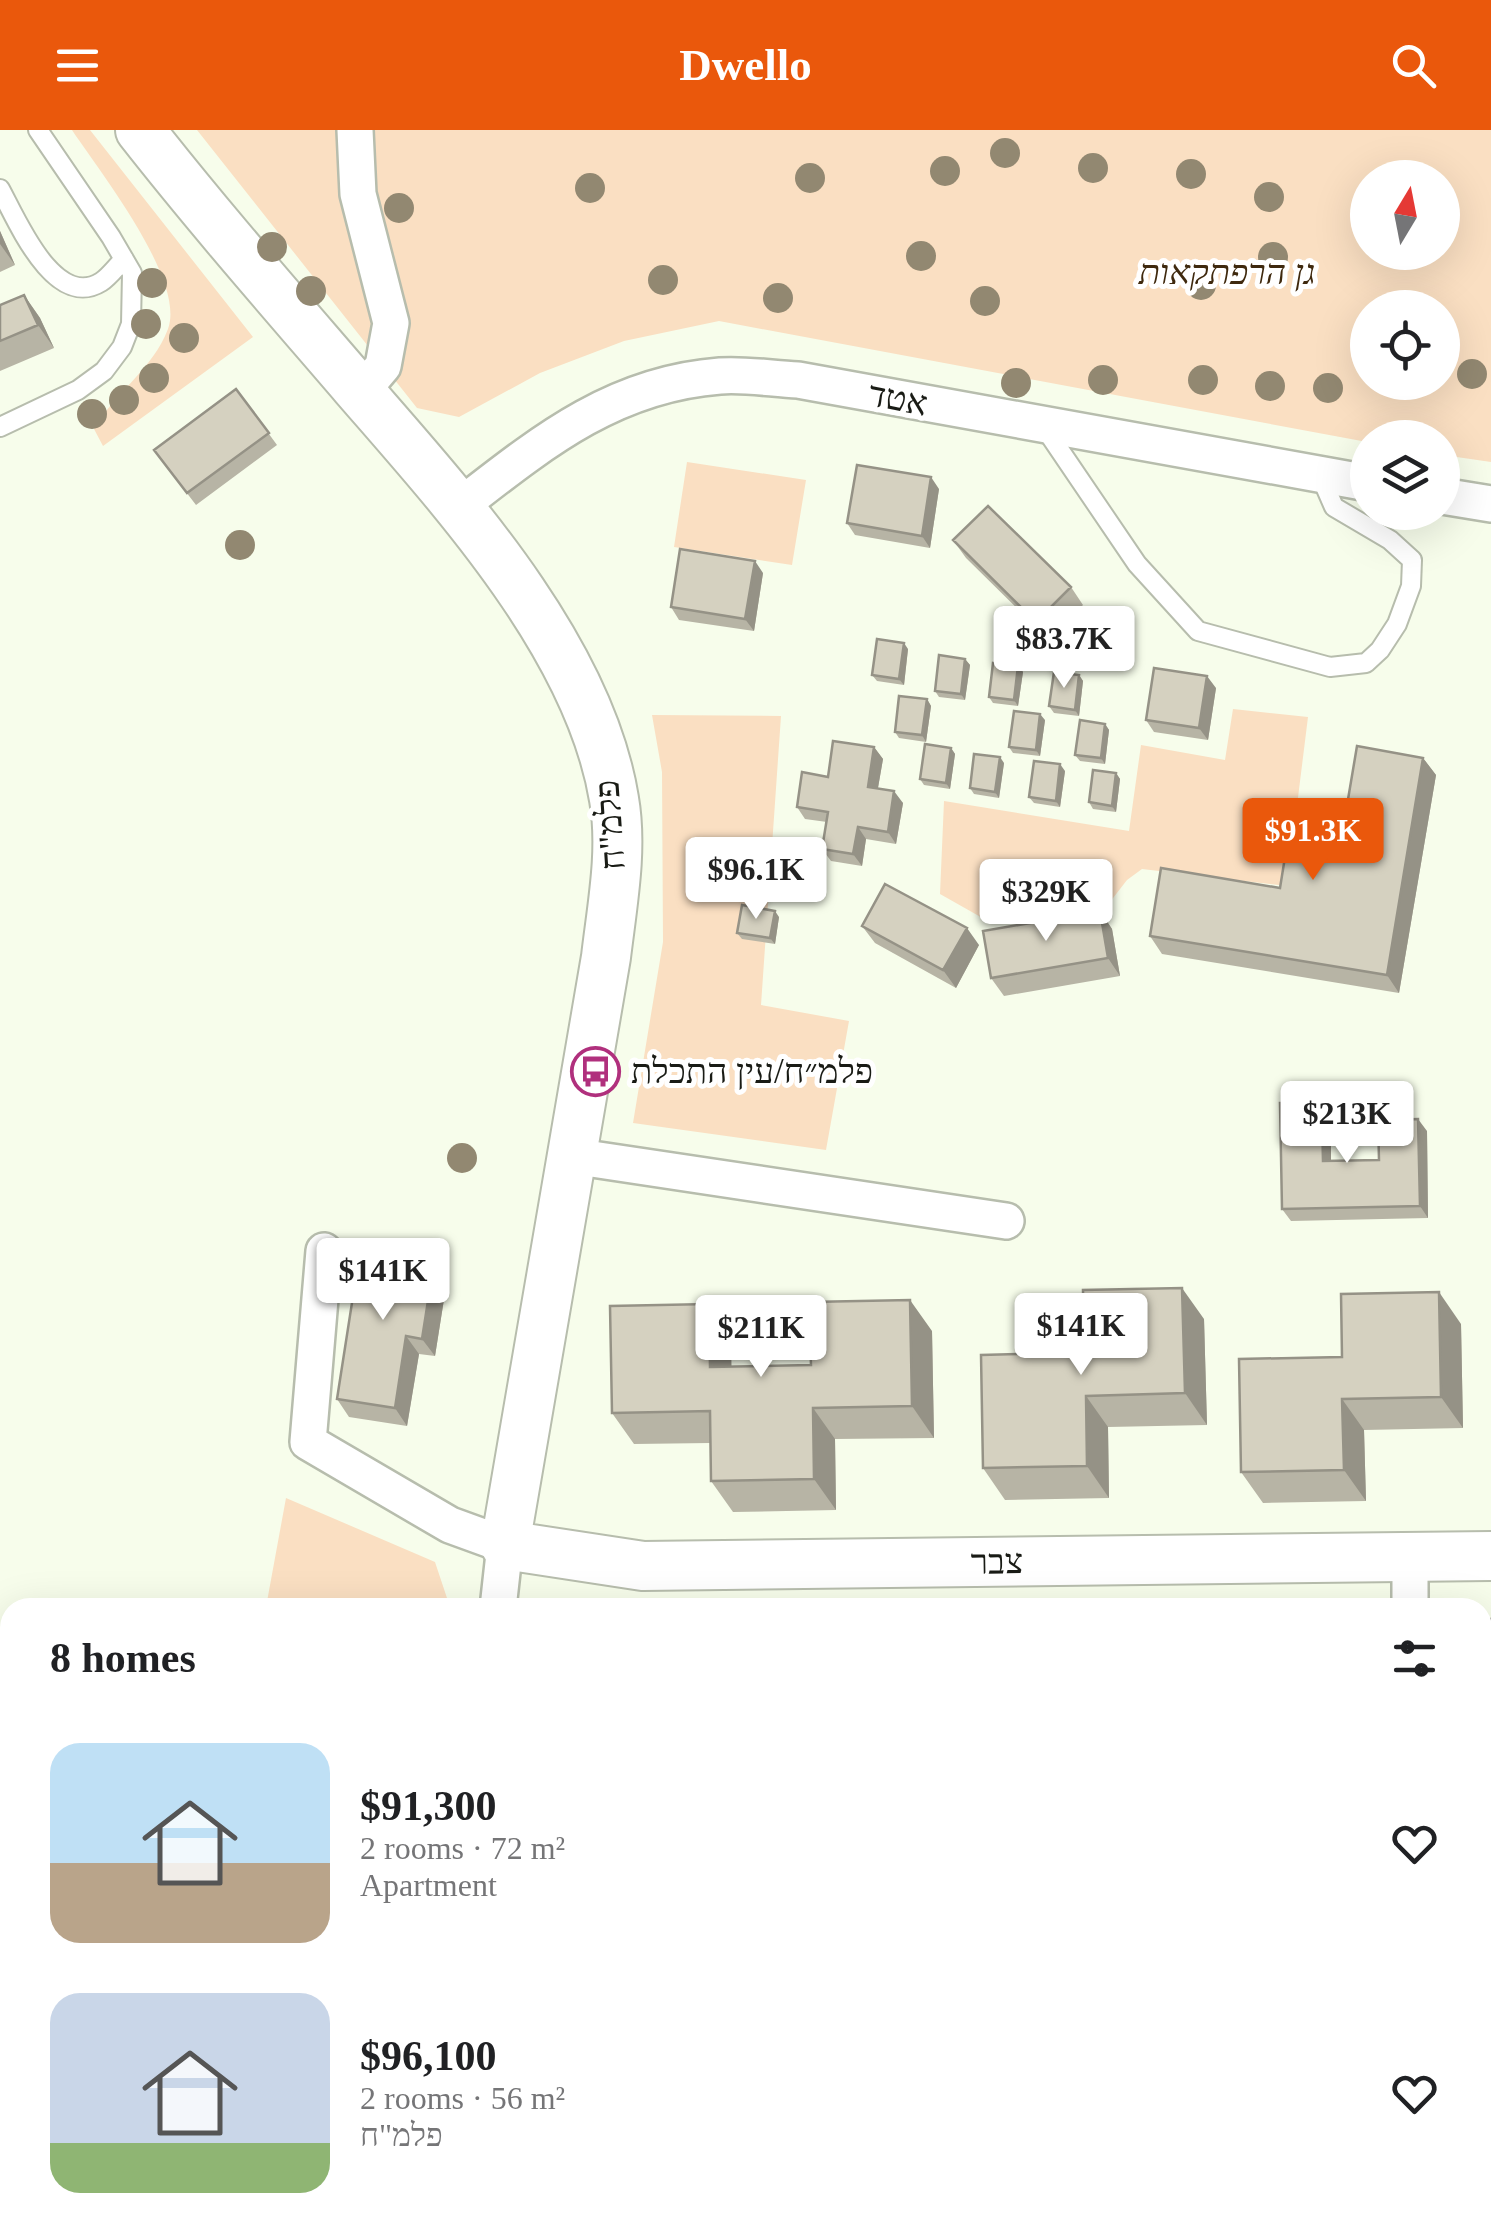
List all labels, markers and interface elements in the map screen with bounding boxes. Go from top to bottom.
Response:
icon: menu [50,38,105,93]
icon: search [1386,38,1441,93]
text: Dwello [679,40,812,90]
north arrow [1350,160,1460,270]
map controls [1350,160,1460,530]
park label: גן הרפתקאות [1138,253,1315,292]
button: locate [1350,290,1460,400]
street label: אטד [865,374,931,424]
button: layers [1350,420,1460,530]
pin: $83.7K [983,606,1145,691]
text: $83.7K [1016,620,1112,656]
street label: פלמ"ח [587,779,633,871]
pin: $91.3K [1232,798,1394,883]
text: $91.3K [1265,812,1361,848]
pin: $96.1K [675,837,837,922]
text: $96.1K [708,851,804,887]
pin: $329K [976,859,1116,944]
text: $329K [1002,873,1090,909]
bus stop icon: פלמ״ח/עין התכלת [570,1045,622,1097]
place label: פלמ״ח/עין התכלת [631,1052,873,1091]
pin: $213K [1277,1081,1417,1166]
text: $213K [1303,1095,1391,1131]
pin: $141K [313,1238,453,1323]
text: $141K [339,1252,427,1288]
pin: $141K [1011,1293,1151,1378]
pin: $211K [691,1295,831,1380]
text: $141K [1037,1307,1125,1343]
text: $211K [717,1309,805,1345]
street label: צבר [970,1542,1024,1582]
icon: filters [1387,1631,1442,1686]
text: 8 homes [50,1635,196,1681]
icon: home [130,1783,250,1903]
text: $91,300 [360,1783,497,1829]
icon: heart [1387,1816,1442,1871]
text: 2 rooms · 72 m² [360,1830,565,1866]
text: Apartment [360,1867,497,1903]
icon: home [130,2033,250,2153]
text: $96,100 [360,2033,497,2079]
icon: heart [1387,2066,1442,2121]
text: 2 rooms · 56 m² [360,2080,565,2116]
text: פלמ"ח [360,2117,443,2153]

